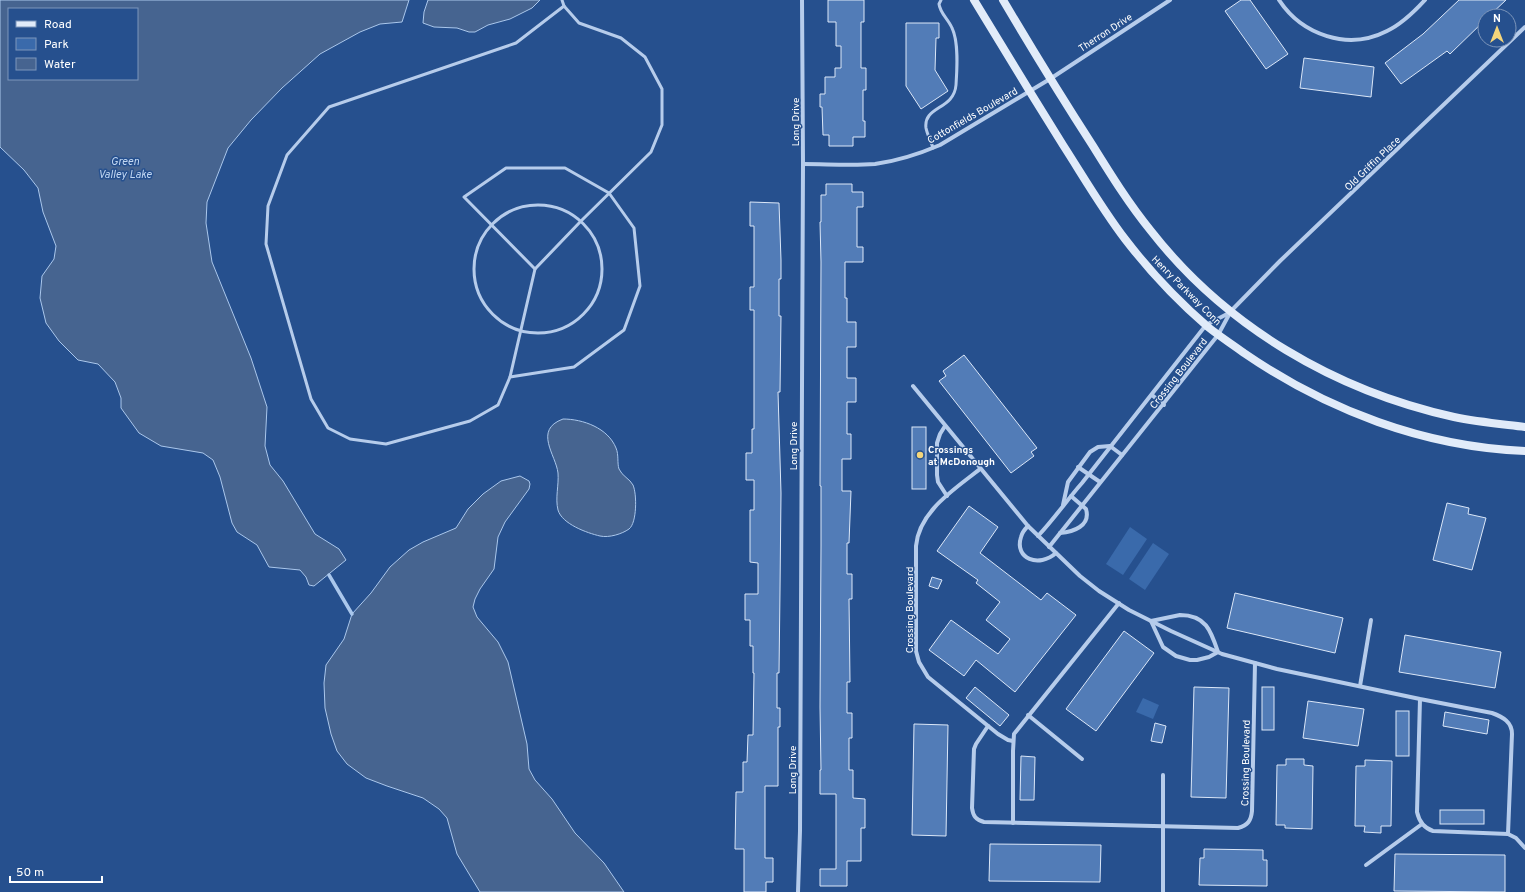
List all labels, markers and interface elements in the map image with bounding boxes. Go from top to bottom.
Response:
legend [8,8,138,80]
north arrow [1477,8,1517,48]
street label: Therron Drive [1076,11,1135,56]
text: N [1493,12,1501,26]
text: Road [44,17,72,33]
text: Park [44,37,69,53]
text: Water [44,57,76,73]
street label: Cottonfields Boulevard [925,85,1020,147]
street label: Long Drive [790,98,803,146]
street label: Old Griffin Place [1342,134,1404,194]
water label: Green Valley Lake [98,155,152,182]
street label: Henry Parkway Conn [1148,253,1224,329]
street label: Crossing Boulevard [1147,336,1211,412]
street label: Long Drive [788,422,801,470]
place label: Crossings at McDonough [928,444,995,469]
marker: Crossings at McDonough [915,450,925,460]
street label: Crossing Boulevard [904,567,917,653]
street label: Crossing Boulevard [1239,720,1254,806]
street label: Long Drive [787,746,800,794]
scale bar [10,858,102,884]
text: 50 m [16,865,44,881]

